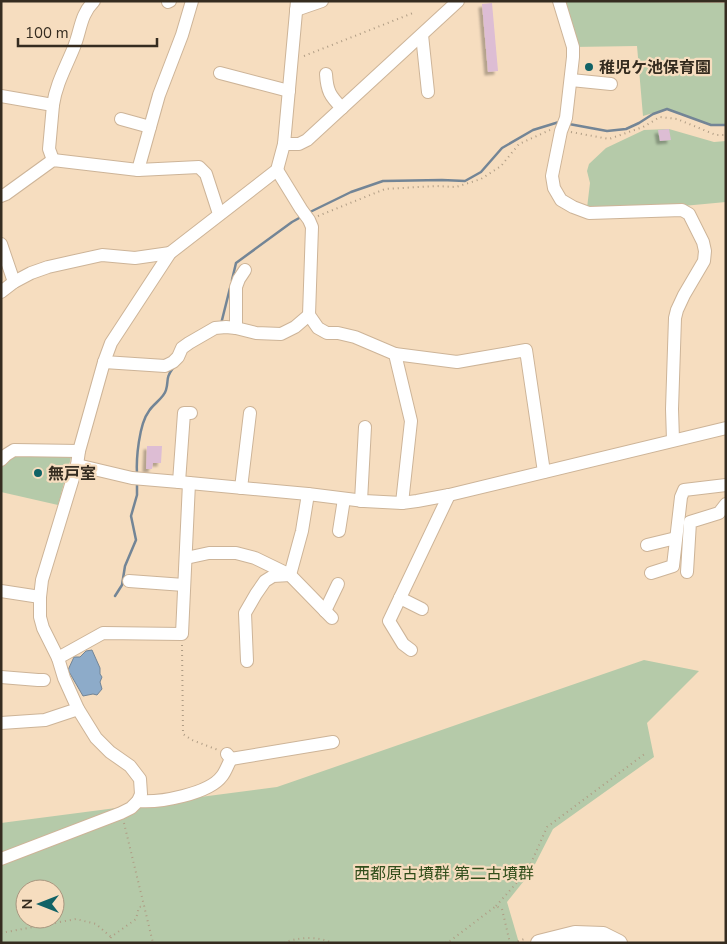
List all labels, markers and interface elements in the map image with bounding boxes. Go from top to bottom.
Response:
scale bar [18,15,156,47]
text: 100 m [25,23,69,43]
place label: 稚児ケ池保育園 [599,57,711,79]
marker: 稚児ケ池保育園 [583,61,595,73]
place label: 無戸室 [48,463,96,485]
marker: 無戸室 [32,467,44,479]
park label: 西都原古墳群 第二古墳群 [354,863,534,885]
north arrow [15,879,65,929]
text: N [18,899,37,909]

